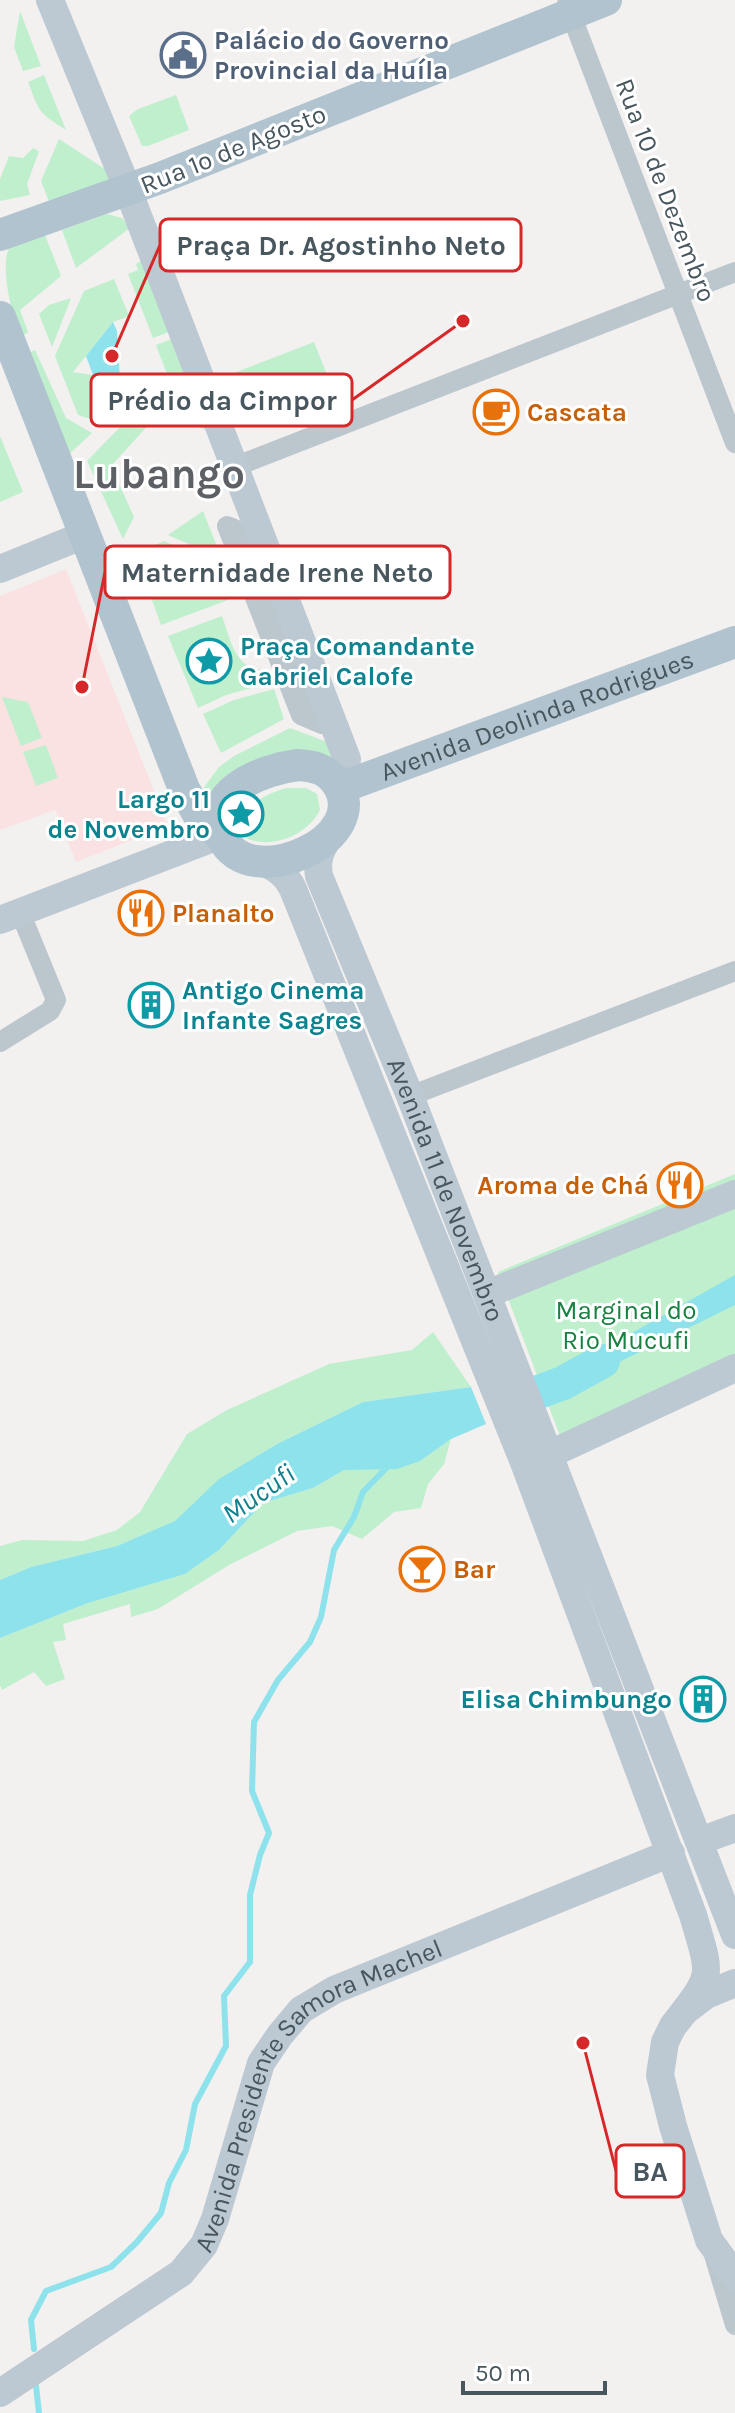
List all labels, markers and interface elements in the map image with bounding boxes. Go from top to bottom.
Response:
place label: Palácio do Governo Provincial da Huíla [214,25,449,86]
public building icon: Palácio do Governo Provincial da Huíla [159,31,207,79]
street label: Rua 10 de Dezembro [609,74,722,306]
street label: Rua 1º de Agosto [136,98,331,201]
callout: Praça Dr. Agostinho Neto [160,219,521,271]
text: Praça Dr. Agostinho Neto [176,229,506,262]
callout: Prédio da Cimpor [91,374,352,426]
text: Prédio da Cimpor [107,384,337,417]
cafe icon: Cascata [472,388,520,436]
place label: Cascata [527,397,627,428]
district label: Lubango [73,449,245,499]
callout: Maternidade Irene Neto [105,546,450,598]
text: Maternidade Irene Neto [121,556,433,589]
place label: Praça Comandante Gabriel Calofe [240,631,475,692]
place icon: Praça Comandante Gabriel Calofe [185,637,233,685]
street label: Avenida Deolinda Rodrigues [376,644,698,788]
place label: Largo 11 de Novembro [47,784,210,845]
place icon: Largo 11 de Novembro [217,790,265,838]
restaurant icon: Planalto [117,889,165,937]
place label: Planalto [172,898,275,929]
place label: Antigo Cinema Infante Sagres [182,975,365,1036]
building icon: Antigo Cinema Infante Sagres [127,981,175,1029]
street label: Avenida 11 de Novembro [380,1053,511,1326]
restaurant icon: Aroma de Chá [656,1161,704,1209]
place label: Aroma de Chá [477,1170,649,1201]
park label: Marginal do Rio Mucufi [556,1295,696,1356]
water label: Mucufi [216,1457,301,1530]
bar icon: Bar [398,1545,446,1593]
place label: Bar [453,1554,496,1585]
building icon: Elisa Chimbungo [679,1675,727,1723]
place label: Elisa Chimbungo [461,1684,672,1715]
street label: Avenida Presidente Samora Machel [188,1933,447,2257]
callout: BA [616,2145,684,2197]
text: BA [632,2155,668,2188]
scale bar [463,2345,605,2395]
text: 50 m [475,2359,531,2387]

